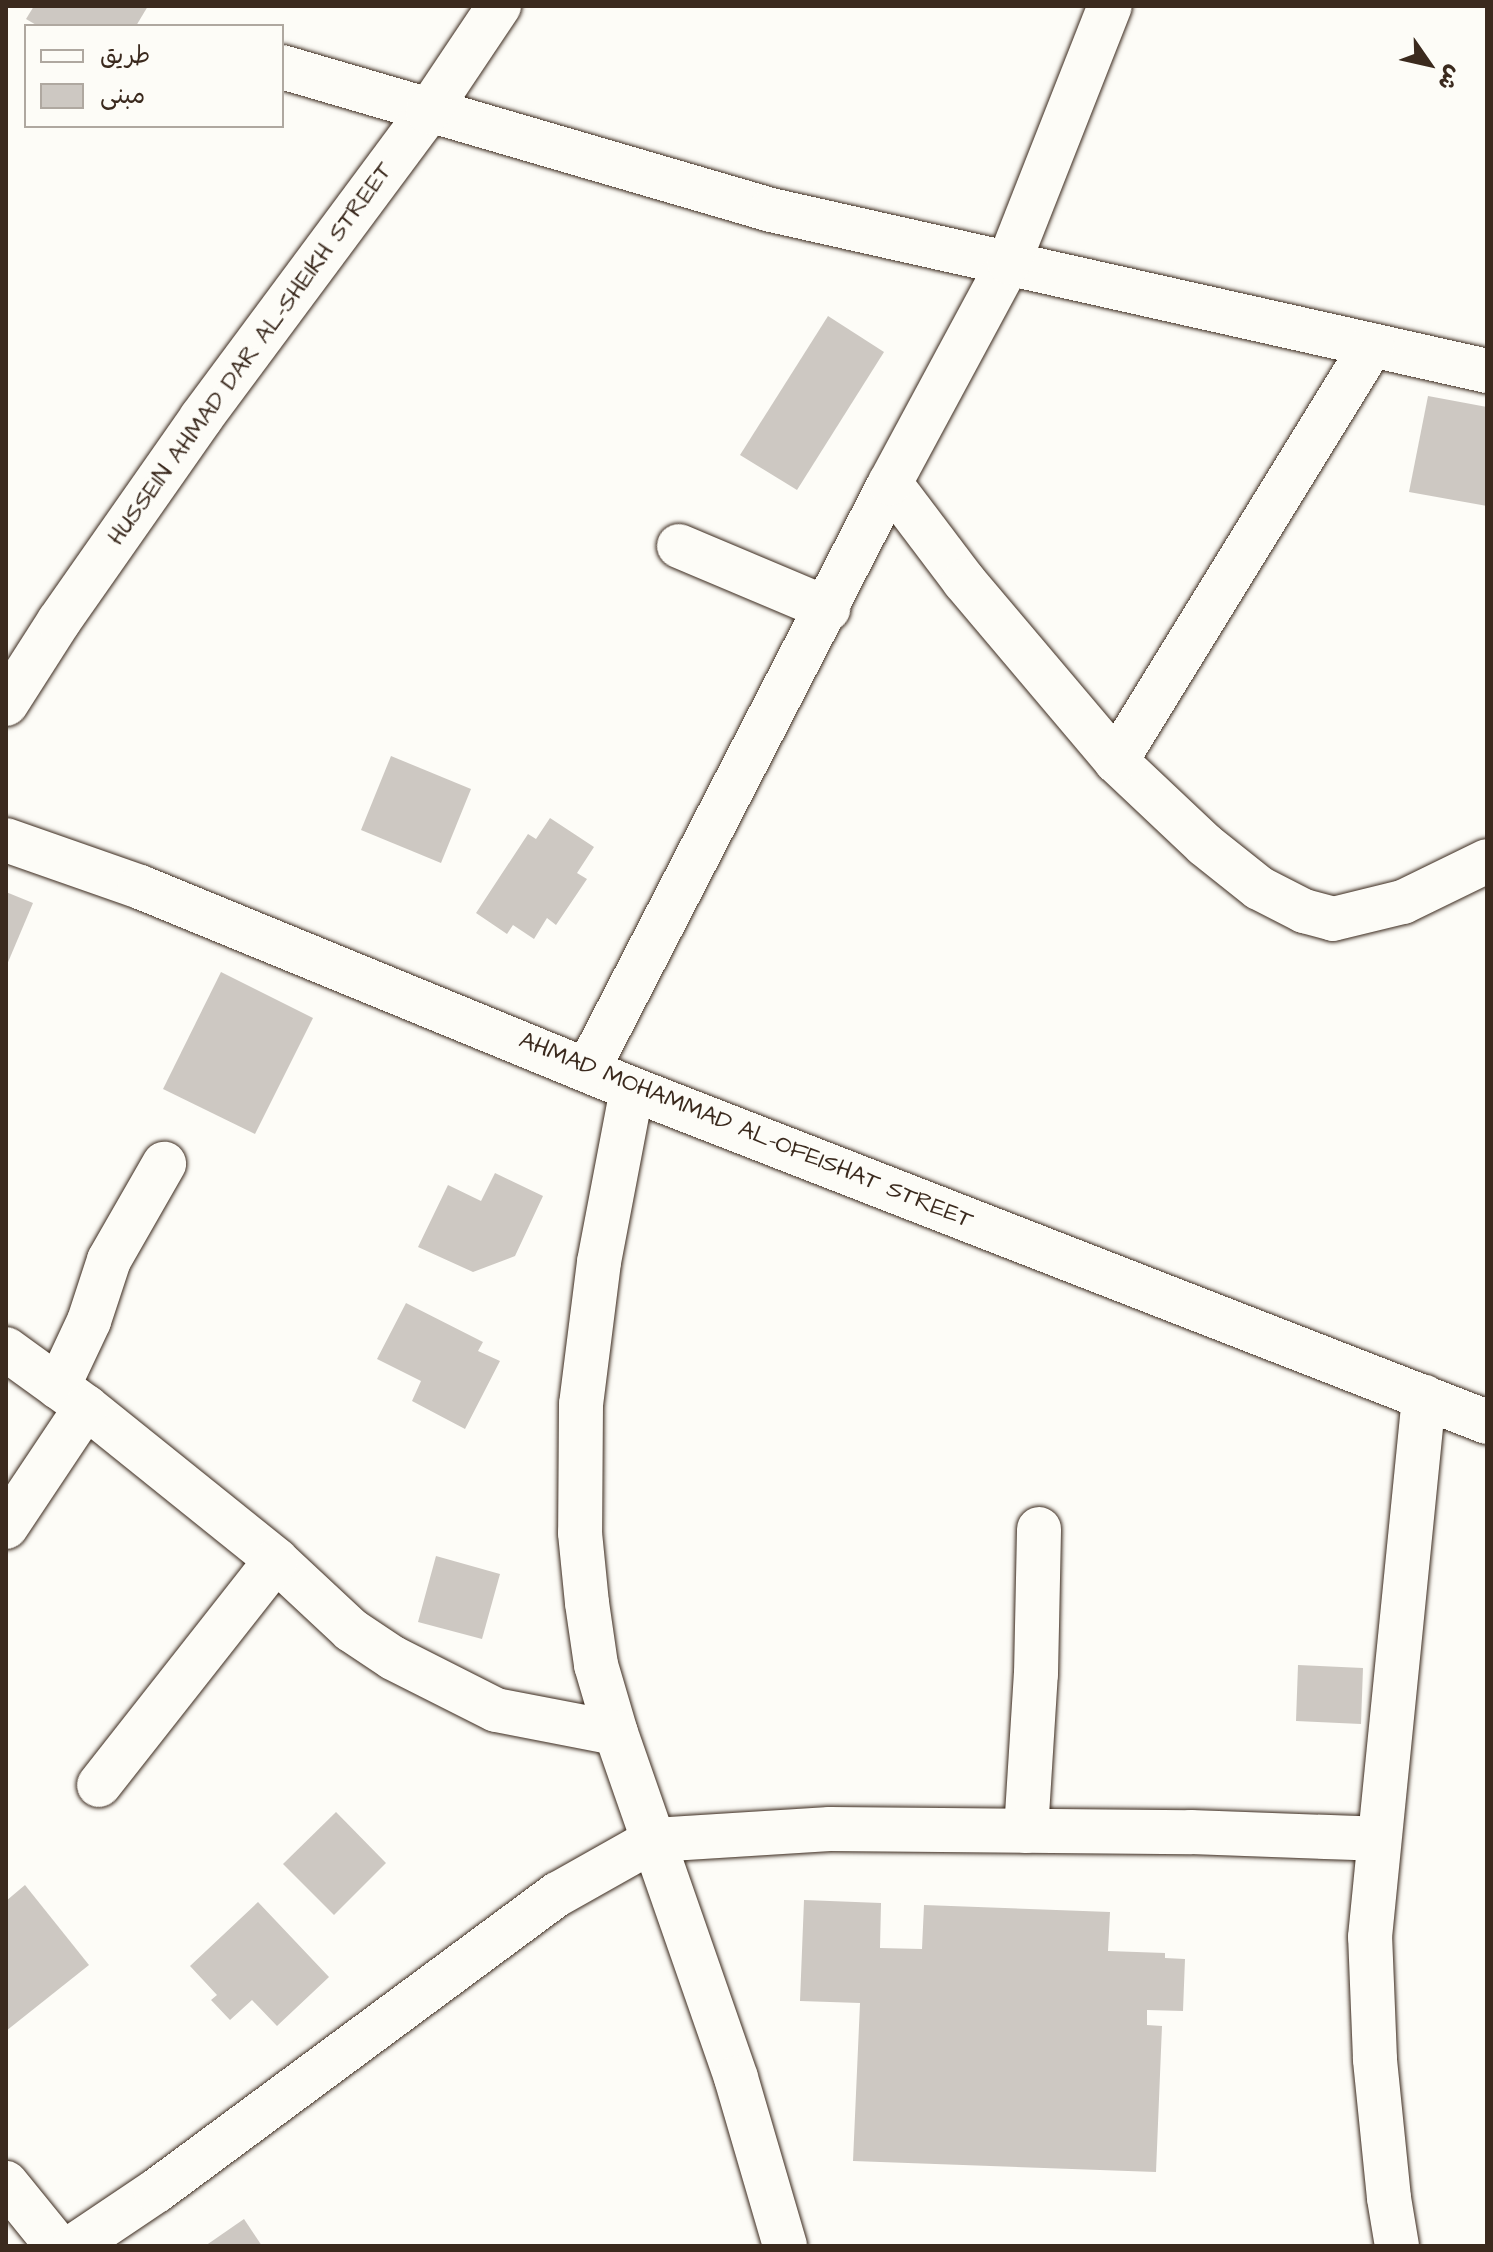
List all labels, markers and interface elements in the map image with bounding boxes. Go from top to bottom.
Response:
legend [24,24,284,128]
north arrow [1389,24,1469,104]
text: طريق [100,39,150,73]
text: ش [1430,59,1469,96]
text: مبنى [100,79,145,113]
street label: HUSSEIN AHMAD DAR AL-SHEIKH STREET [102,157,400,551]
street label: AHMAD MOHAMMAD AL-OFEISHAT STREET [515,1026,977,1236]

